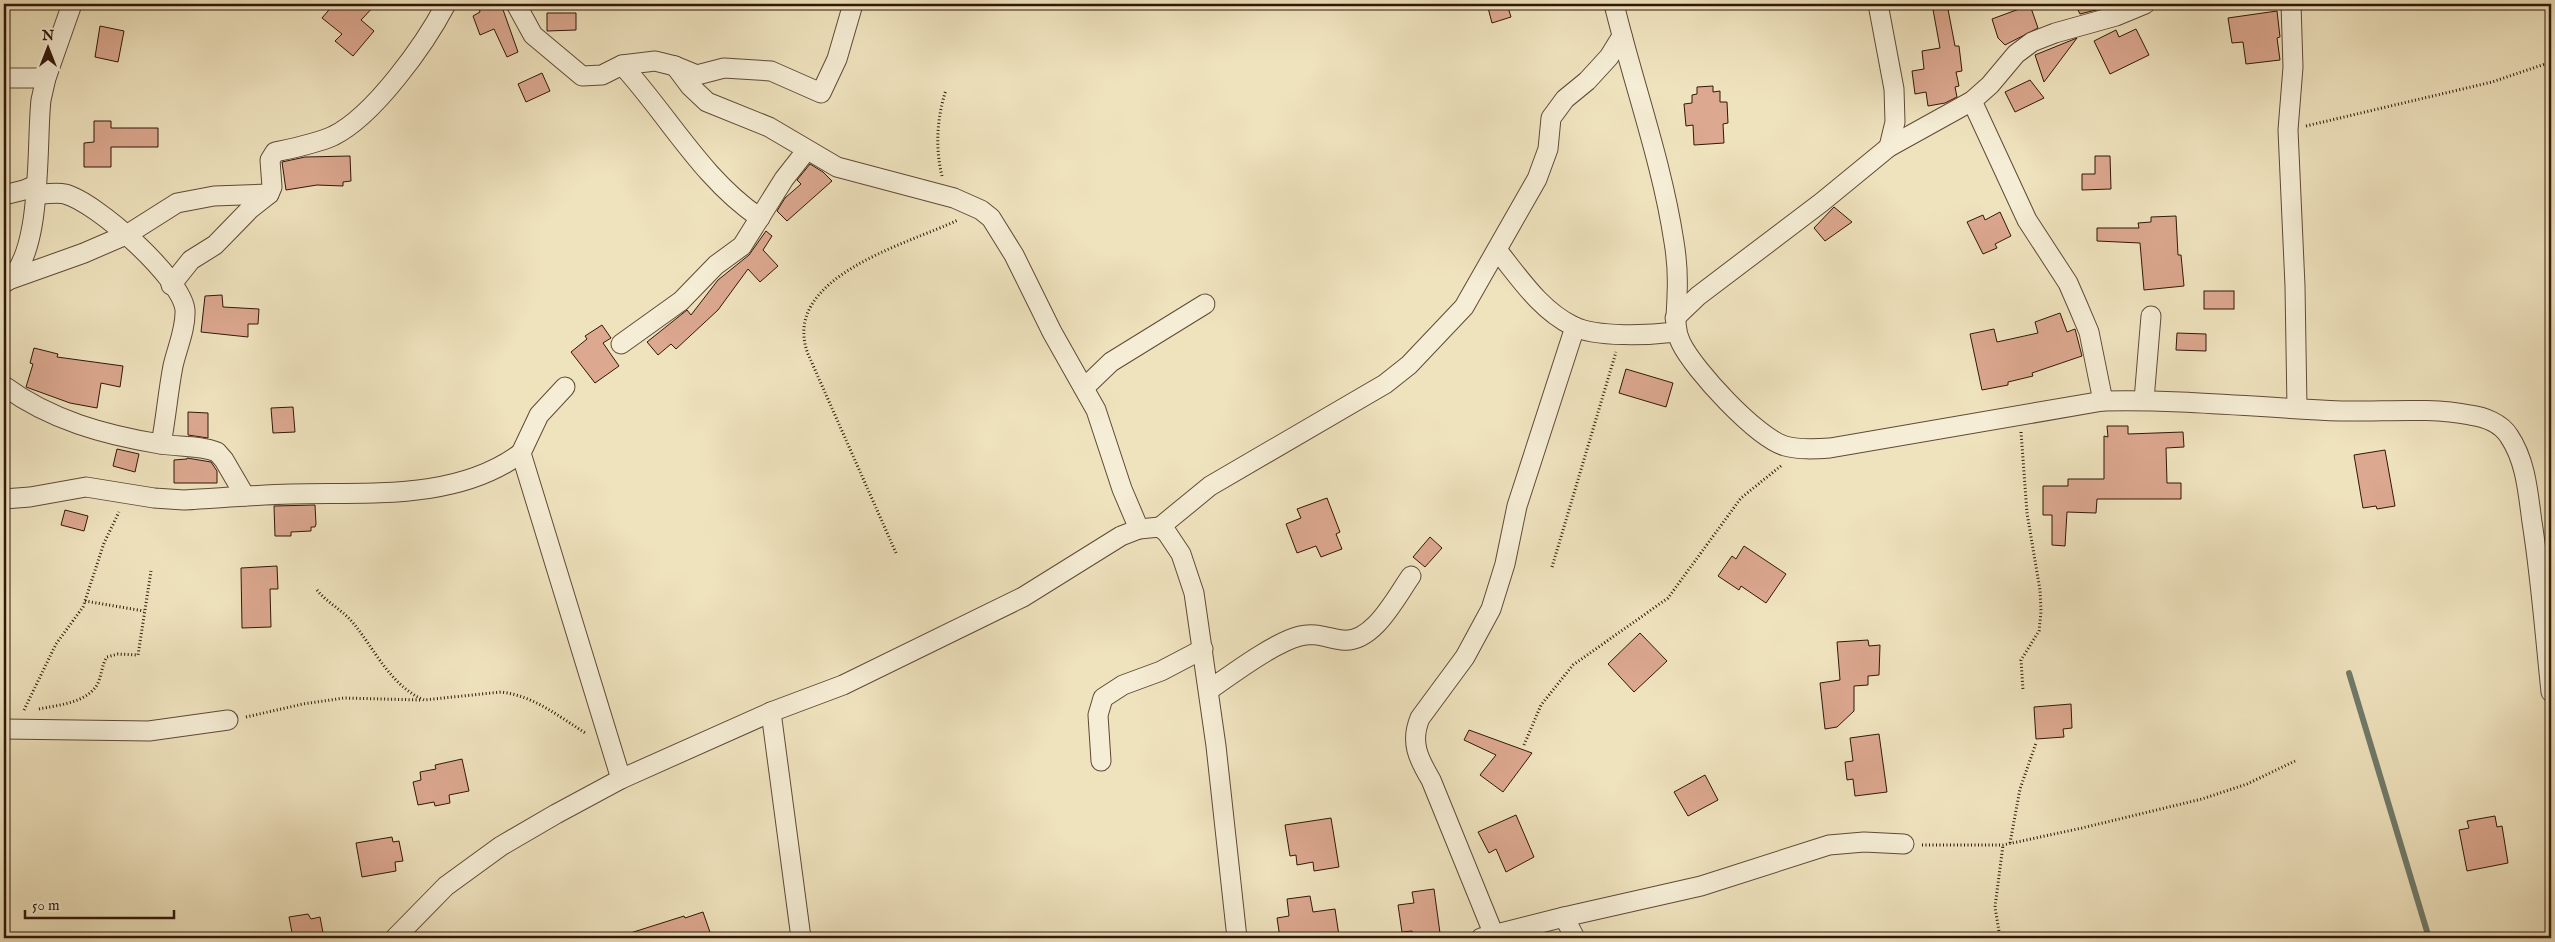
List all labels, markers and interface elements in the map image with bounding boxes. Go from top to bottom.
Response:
north arrow [22,22,72,72]
text: N [41,27,54,45]
scale bar [25,887,174,919]
text: 50 m [32,896,60,915]

